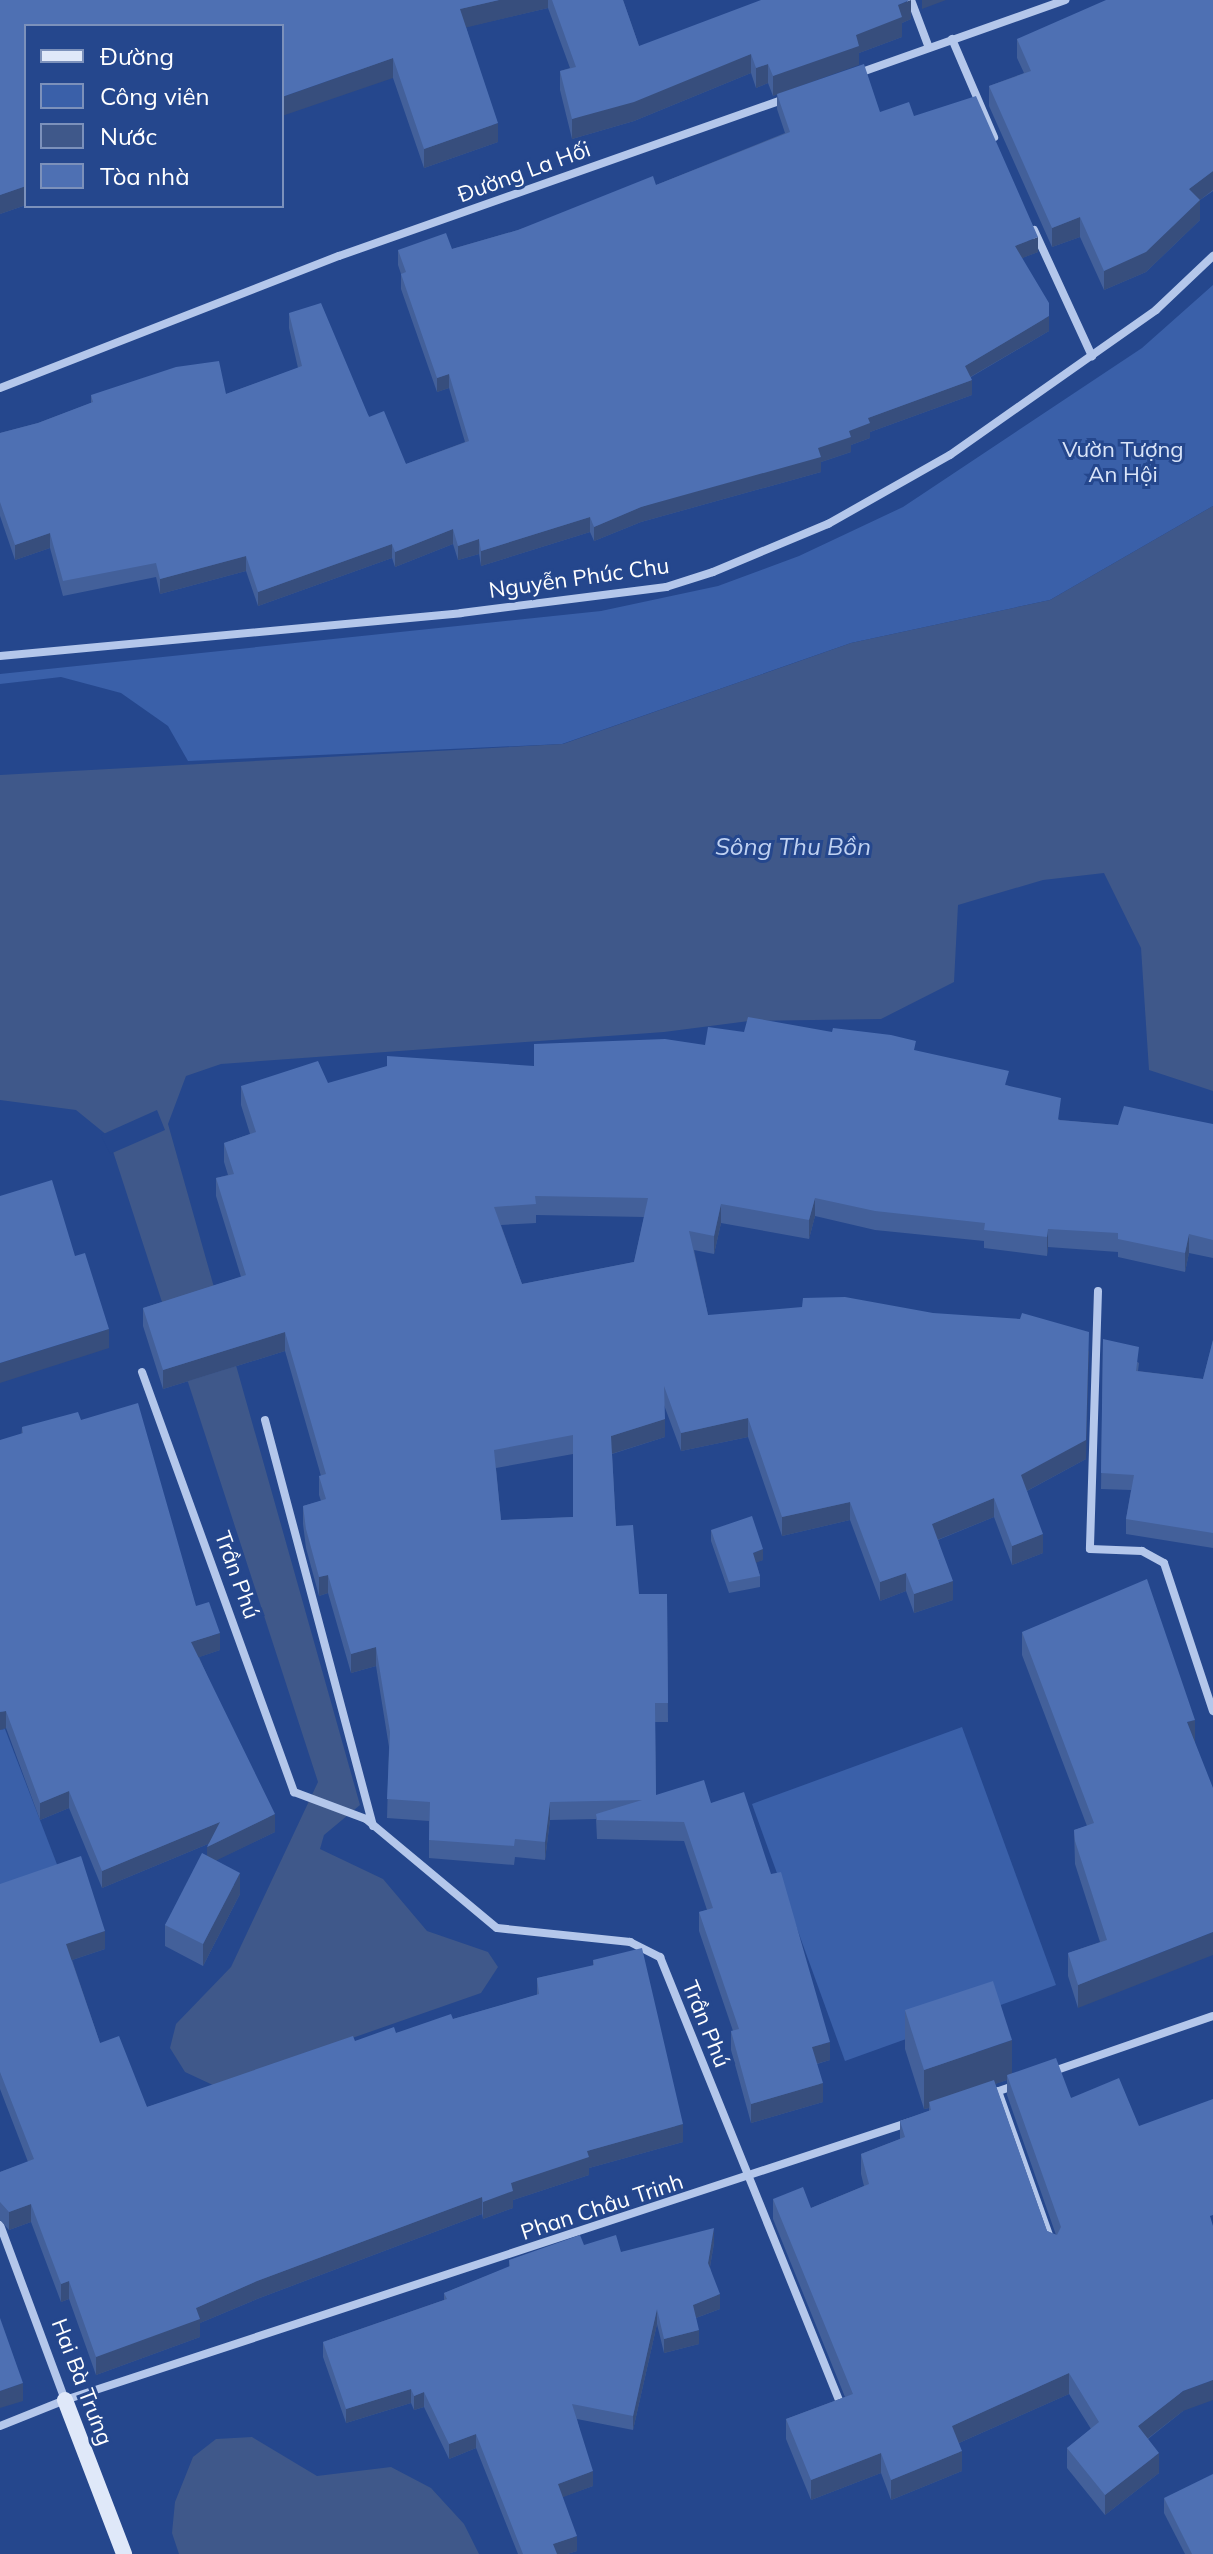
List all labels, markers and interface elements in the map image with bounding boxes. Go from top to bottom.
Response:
legend [24,24,284,208]
text: Đường [100,41,174,71]
text: Công viên [100,81,210,111]
text: Nước [100,121,157,151]
street label: Đường La Hối [454,136,594,208]
text: Tòa nhà [100,161,190,191]
park label: Vườn Tượng An Hội [1062,436,1184,488]
street label: Nguyễn Phúc Chu [487,552,671,604]
water label: Sông Thu Bồn [715,833,871,861]
street label: Trần Phú [209,1528,265,1622]
street label: Trần Phú [677,1977,735,2071]
street label: Phan Châu Trinh [517,2168,687,2246]
street label: Hai Bà Trưng [46,2315,118,2449]

